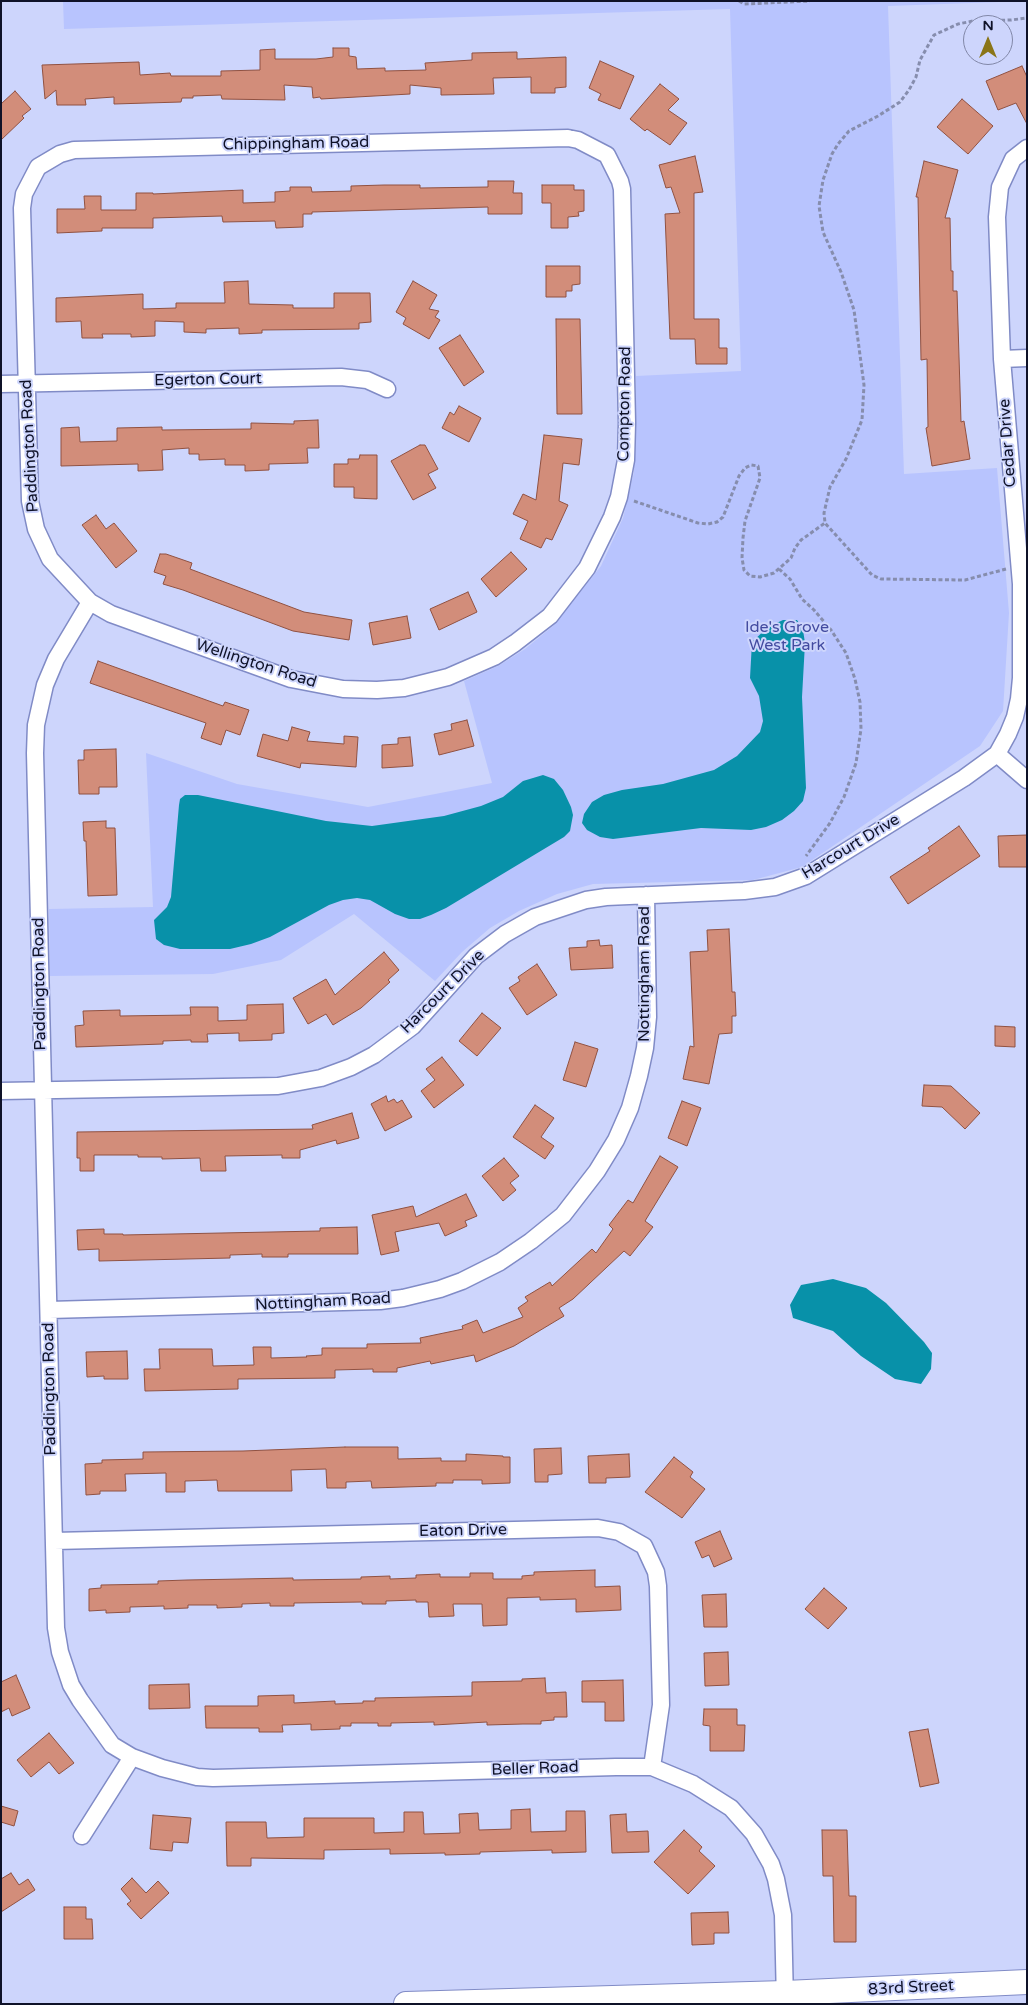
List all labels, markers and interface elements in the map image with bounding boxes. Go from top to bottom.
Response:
north arrow [963,15,1013,65]
text: N [982,17,994,34]
street label: Chippingham Road [223,133,369,155]
street label: Compton Road [614,346,636,462]
street label: Egerton Court [154,369,262,391]
street label: Paddington Road [17,379,43,513]
street label: Cedar Drive [995,398,1021,488]
park label: Ide's Grove West Park [745,618,829,656]
street label: Wellington Road [193,635,319,693]
street label: Harcourt Drive [799,810,903,884]
street label: Nottingham Road [635,906,655,1042]
street label: Paddington Road [29,917,51,1051]
street label: Harcourt Drive [397,946,489,1038]
street label: Nottingham Road [255,1289,391,1315]
street label: Paddington Road [39,1322,61,1456]
street label: Eaton Drive [419,1521,507,1541]
street label: Beller Road [491,1758,579,1780]
street label: 83rd Street [868,1976,954,2000]

